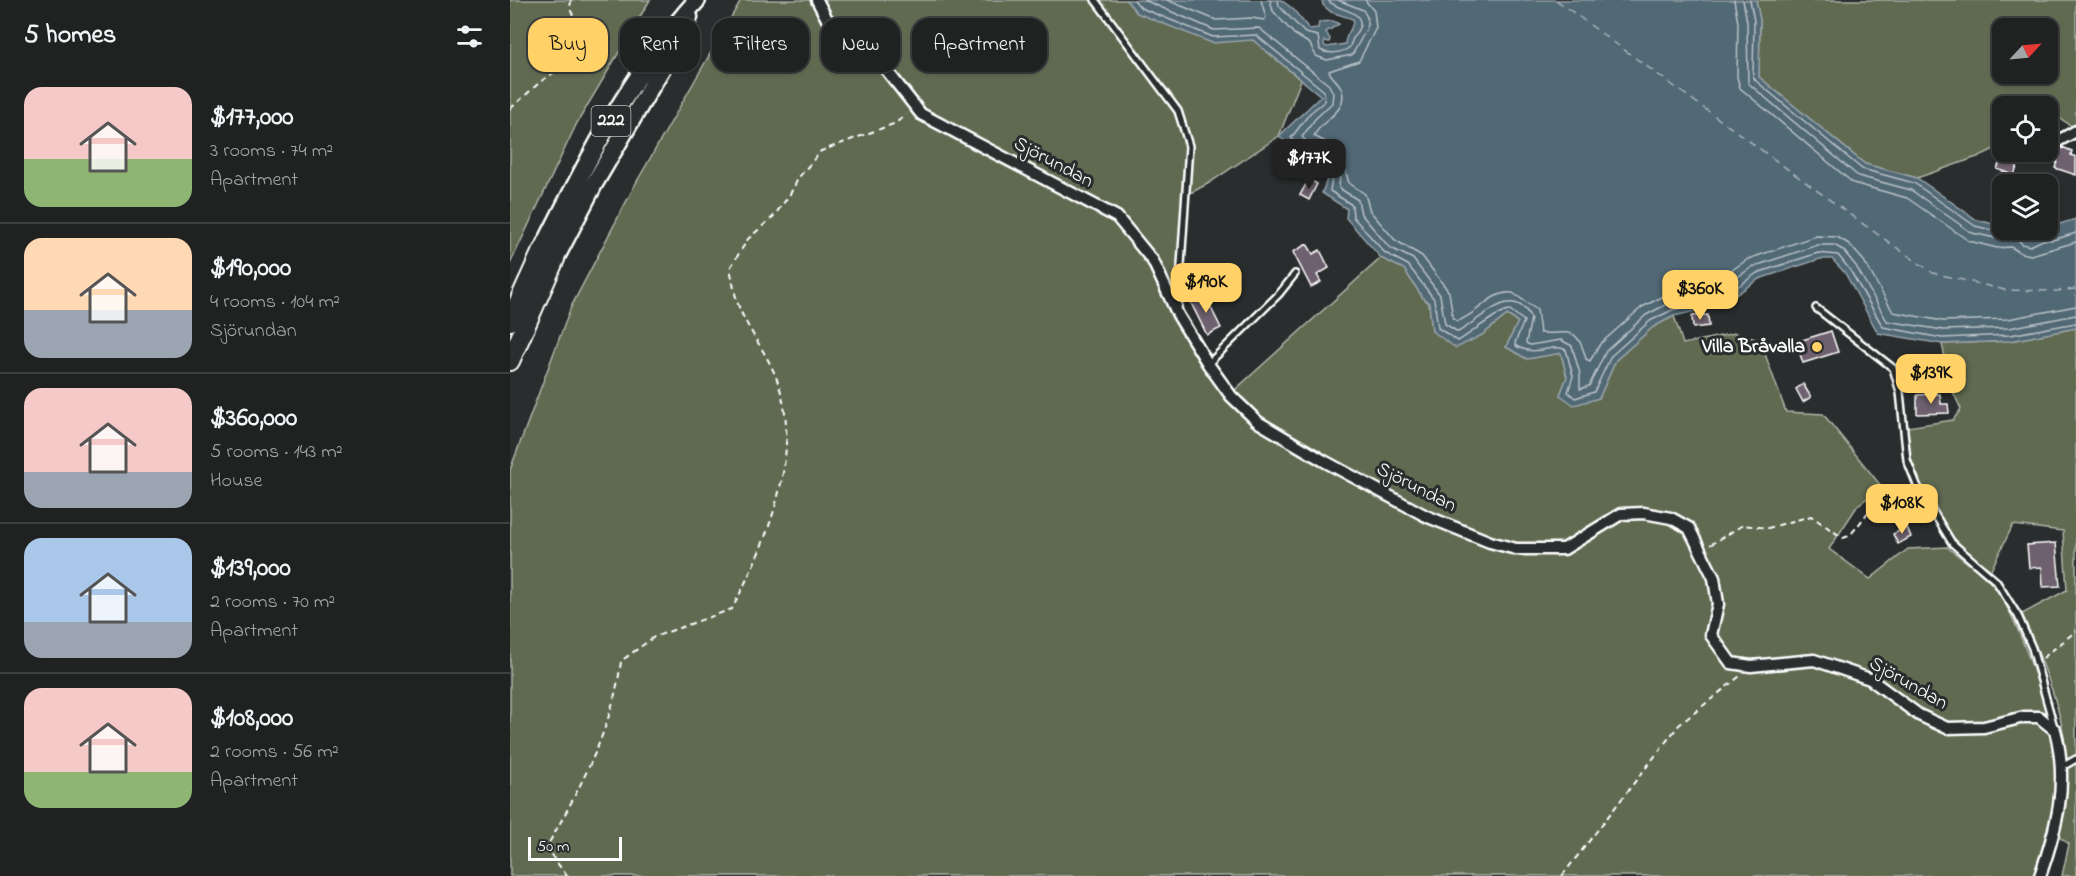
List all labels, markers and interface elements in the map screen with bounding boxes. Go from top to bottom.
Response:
text: 5 homes [24,17,116,55]
chip: Buy [528,18,608,72]
chip: Rent [620,18,700,72]
chip: Filters [712,18,809,72]
chip: New [821,18,900,72]
chip: Apartment [912,18,1047,72]
north arrow [1992,18,2058,84]
map controls [1992,18,2058,240]
icon: filters [453,20,486,53]
button: locate [1992,96,2058,162]
text: $177,000 [210,99,294,137]
road number: 222 [592,106,630,136]
icon: home [72,111,144,183]
street label: Sjörundan [1008,130,1098,196]
text: 3 rooms · 74 m² [210,137,333,166]
pin: $177K [1267,139,1351,190]
text: $177K [1287,144,1331,173]
text: Apartment [210,166,298,195]
button: layers [1992,174,2058,240]
text: $190,000 [210,250,291,288]
icon: home [72,262,144,334]
pin: $190K [1164,263,1248,314]
text: $190K [1185,268,1227,297]
pin: $360K [1658,270,1742,321]
text: $360K [1676,275,1724,304]
text: 4 rooms · 104 m² [210,288,340,317]
text: Sjörundan [210,317,297,346]
place label: Villa Bråvalla [1701,333,1805,362]
marker: Villa Bråvalla [1810,340,1824,354]
pin: $139K [1889,354,1973,405]
text: $139K [1910,359,1952,388]
text: $360,000 [210,400,297,438]
icon: home [72,412,144,484]
text: 5 rooms · 143 m² [210,438,343,467]
street label: Sjörundan [1371,455,1461,521]
text: House [210,467,263,496]
pin: $108K [1860,484,1944,535]
text: $108K [1880,489,1924,518]
text: $139,000 [210,550,291,588]
icon: home [72,562,144,634]
text: 2 rooms · 70 m² [210,588,335,617]
text: Apartment [210,617,298,646]
street label: Sjörundan [1863,650,1953,718]
text: $108,000 [210,700,293,738]
icon: home [72,712,144,784]
text: 2 rooms · 56 m² [210,738,339,767]
text: Apartment [210,767,298,796]
scale bar [528,834,622,862]
text: 50 m [537,835,569,859]

